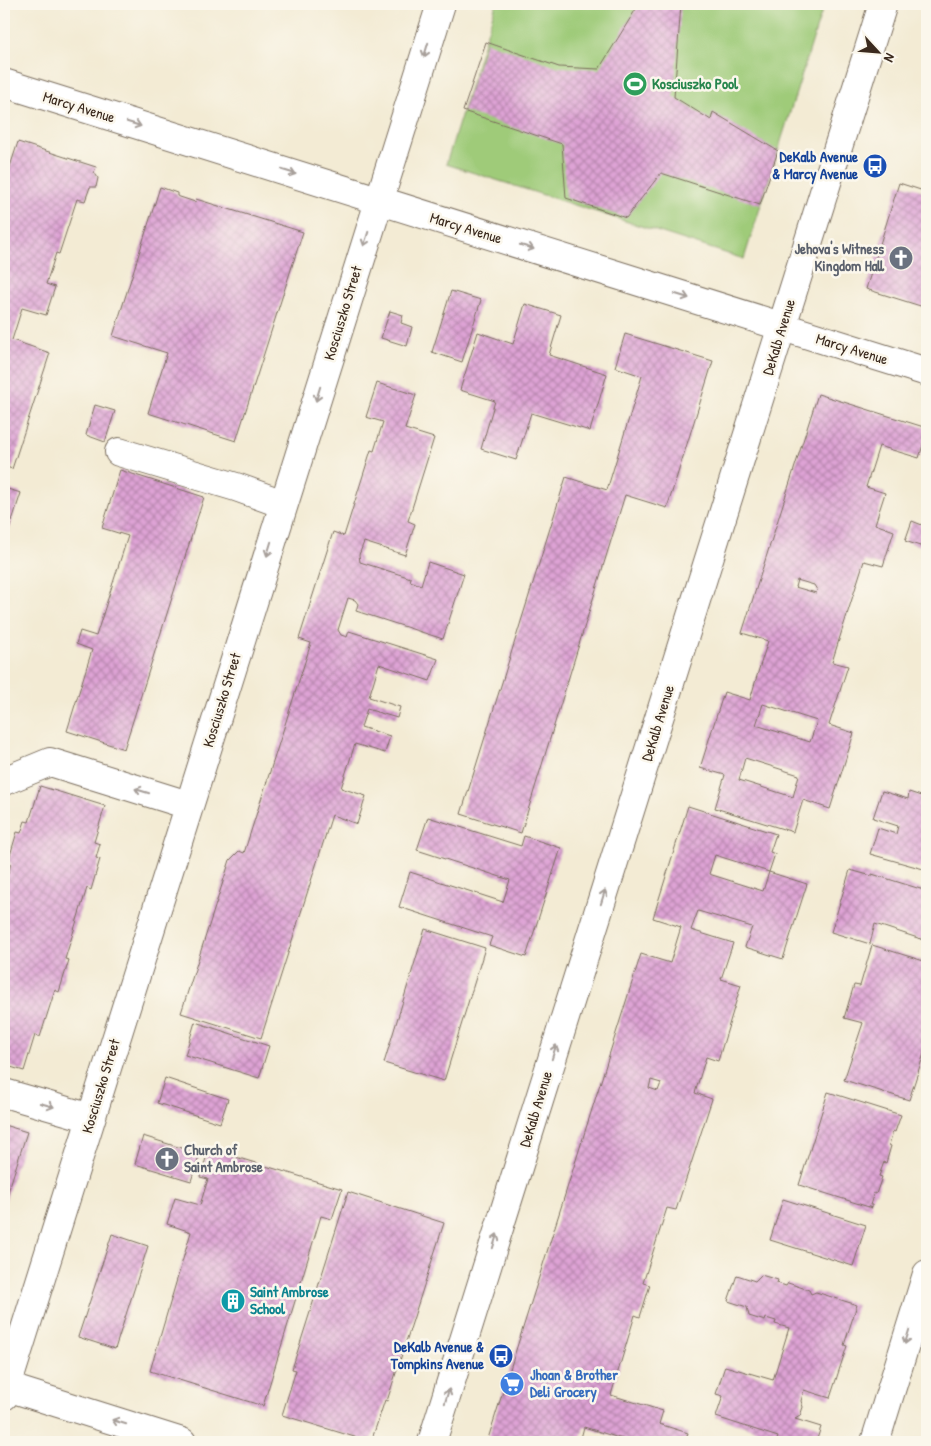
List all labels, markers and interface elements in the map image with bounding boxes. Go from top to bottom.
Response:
north arrow [854,28,904,78]
one-way arrow [421,42,430,58]
text: N [880,50,900,66]
sports icon: Kosciuszko Pool [622,71,648,97]
place label: Kosciuszko Pool [652,73,739,94]
street label: Marcy Avenue [41,86,118,127]
one-way arrow [125,119,141,129]
place label: DeKalb Avenue & Marcy Avenue [772,146,858,185]
bus stop icon: DeKalb Avenue & Marcy Avenue [862,153,888,179]
one-way arrow [281,168,297,178]
street label: Marcy Avenue [428,207,505,248]
one-way arrow [361,230,371,246]
place label: Jehova's Witness Kingdom Hall [795,238,885,277]
one-way arrow [519,243,535,252]
church icon: Jehova's Witness Kingdom Hall [888,245,914,271]
street label: Kosciuszko Street [318,262,367,363]
one-way arrow [674,291,690,301]
street label: DeKalb Avenue [757,296,800,377]
street label: Marcy Avenue [814,328,891,369]
one-way arrow [312,385,322,401]
one-way arrow [264,540,274,556]
street label: Kosciuszko Street [197,649,246,750]
street label: DeKalb Avenue [636,682,679,763]
one-way arrow [134,785,150,795]
one-way arrow [599,890,608,905]
street label: Kosciuszko Street [76,1035,125,1136]
one-way arrow [550,1045,560,1061]
street label: DeKalb Avenue [514,1068,557,1149]
one-way arrow [39,1101,55,1111]
place label: Church of Saint Ambrose [184,1139,263,1177]
church icon: Church of Saint Ambrose [154,1146,180,1172]
one-way arrow [491,1233,501,1249]
place label: Saint Ambrose School [250,1281,329,1319]
building icon: Saint Ambrose School [220,1288,246,1314]
one-way arrow [902,1329,912,1345]
place label: DeKalb Avenue & Tompkins Avenue [390,1336,484,1375]
bus stop icon: DeKalb Avenue & Tompkins Avenue [488,1343,514,1369]
place label: Jhoan & Brother Deli Grocery [530,1364,618,1403]
supermarket icon: Jhoan & Brother Deli Grocery [499,1371,525,1397]
one-way arrow [442,1388,452,1404]
one-way arrow [111,1417,127,1427]

